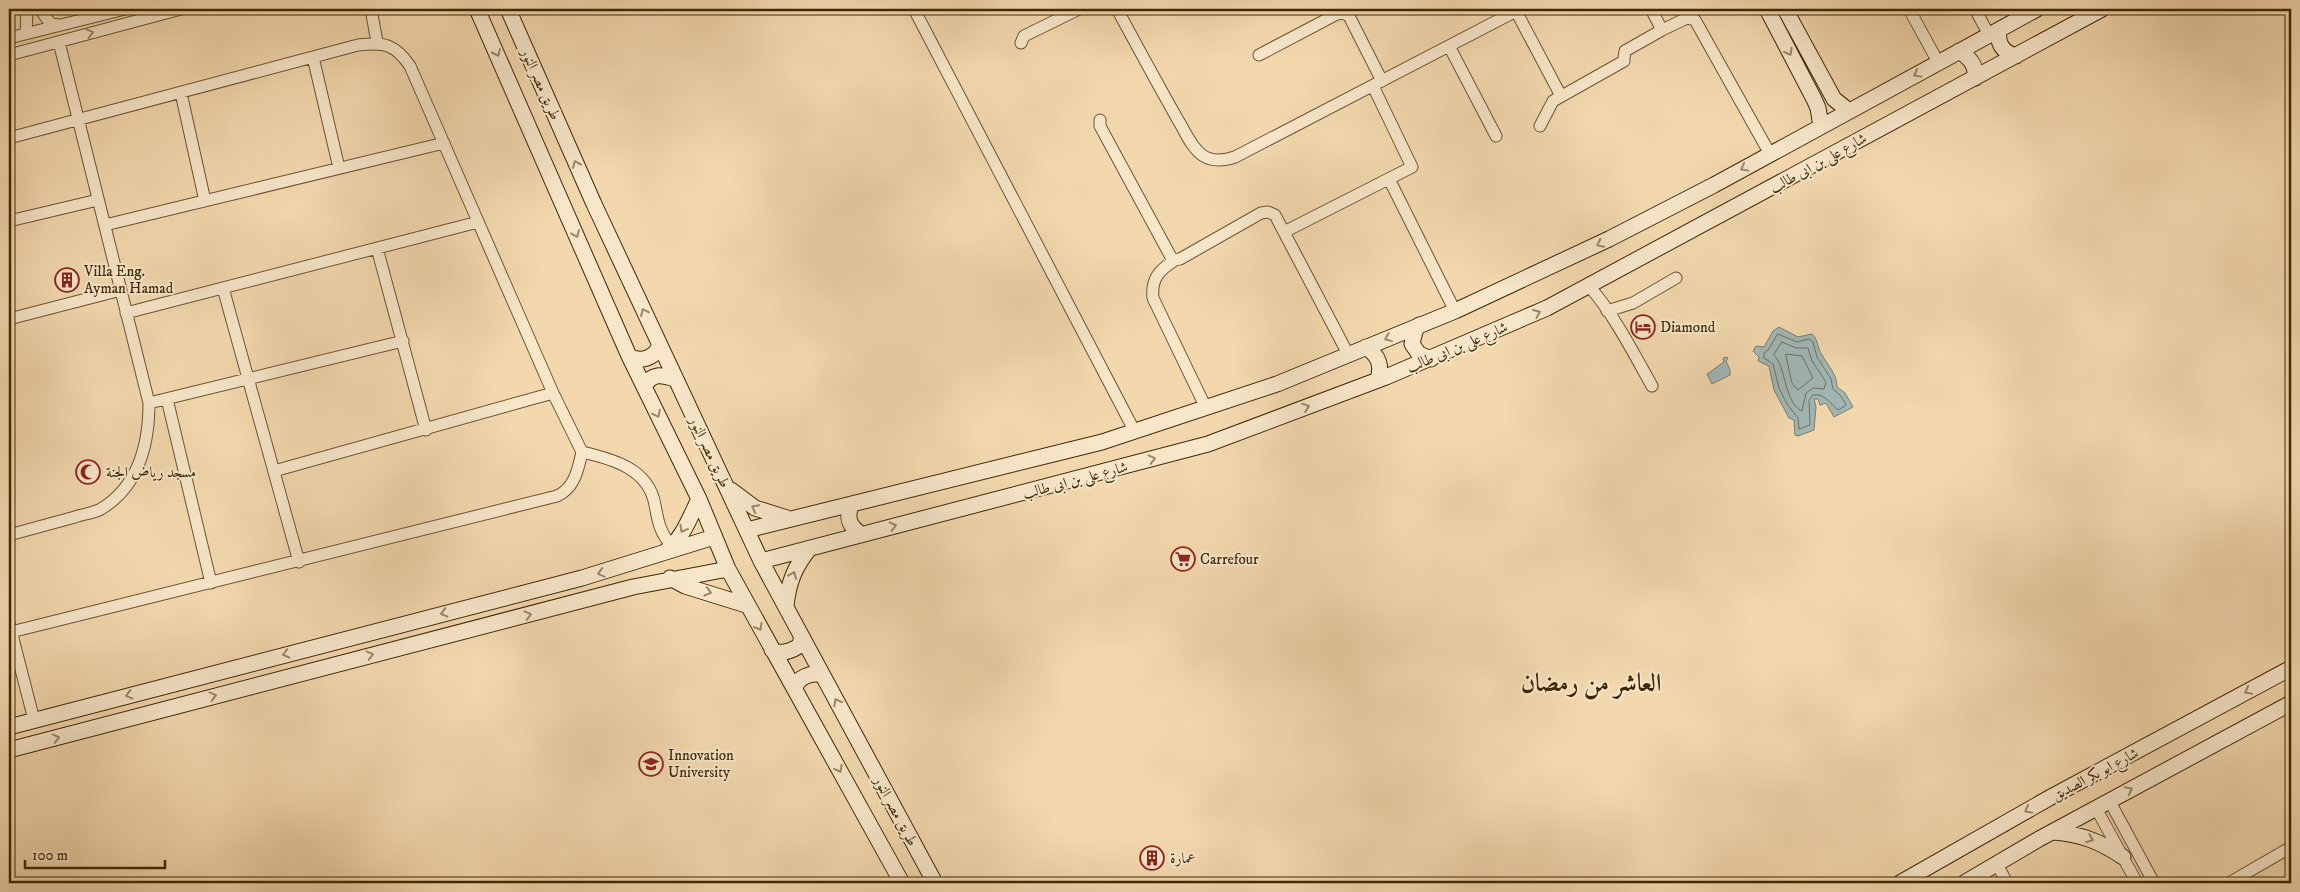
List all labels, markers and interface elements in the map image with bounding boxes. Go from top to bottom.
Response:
one-way arrow [85,29,93,39]
street label: طريق مصر النور [516,44,565,123]
one-way arrow [1783,47,1793,56]
one-way arrow [490,48,501,57]
one-way arrow [1914,68,1923,78]
street label: شارع على بن ابى طالب [1766,129,1872,201]
one-way arrow [572,160,583,169]
one-way arrow [1740,162,1749,172]
one-way arrow [570,229,581,238]
one-way arrow [1596,237,1605,248]
place label: Villa Eng. Ayman Hamad [83,262,174,298]
building icon: Villa Eng. Ayman Hamad [54,267,80,293]
one-way arrow [640,308,650,317]
one-way arrow [1532,308,1541,319]
hotel icon: Diamond [1630,314,1656,340]
street label: شارع على بن ابى طالب [1404,318,1512,380]
place label: Diamond [1660,318,1716,337]
one-way arrow [1384,332,1393,343]
one-way arrow [1301,403,1310,413]
one-way arrow [651,409,661,418]
street label: طريق مصر النور [684,412,734,491]
one-way arrow [1148,454,1157,465]
street label: شارع على بن ابى طالب [1021,457,1131,507]
mosque icon: مسجد رياض الجنة [75,459,101,485]
place label: مسجد رياض الجنة [106,463,196,482]
one-way arrow [751,504,760,514]
one-way arrow [889,521,898,532]
one-way arrow [679,524,689,533]
supermarket icon: Carrefour [1170,546,1196,572]
place label: Carrefour [1200,550,1259,569]
one-way arrow [597,567,606,578]
one-way arrow [787,572,797,580]
one-way arrow [703,586,711,596]
one-way arrow [440,608,448,618]
one-way arrow [523,610,531,620]
one-way arrow [753,622,763,631]
one-way arrow [282,648,291,659]
one-way arrow [366,651,374,661]
district label: العاشر من رمضان [1521,668,1661,700]
one-way arrow [2245,685,2254,695]
one-way arrow [126,690,134,700]
one-way arrow [208,692,217,702]
one-way arrow [833,698,843,707]
one-way arrow [51,733,60,744]
street label: شارع ابو بكر الصديق [2049,744,2143,808]
place label: Innovation University [668,746,734,782]
school or university icon: Innovation University [638,751,664,777]
one-way arrow [832,763,842,772]
street label: طريق مصر النور [868,771,922,849]
one-way arrow [2123,786,2132,796]
one-way arrow [2025,804,2034,814]
one-way arrow [2085,833,2094,843]
scale bar [25,837,165,869]
building icon: عمارة [1139,845,1165,871]
text: 100 m [32,846,68,865]
place label: عمارة [1170,849,1196,868]

